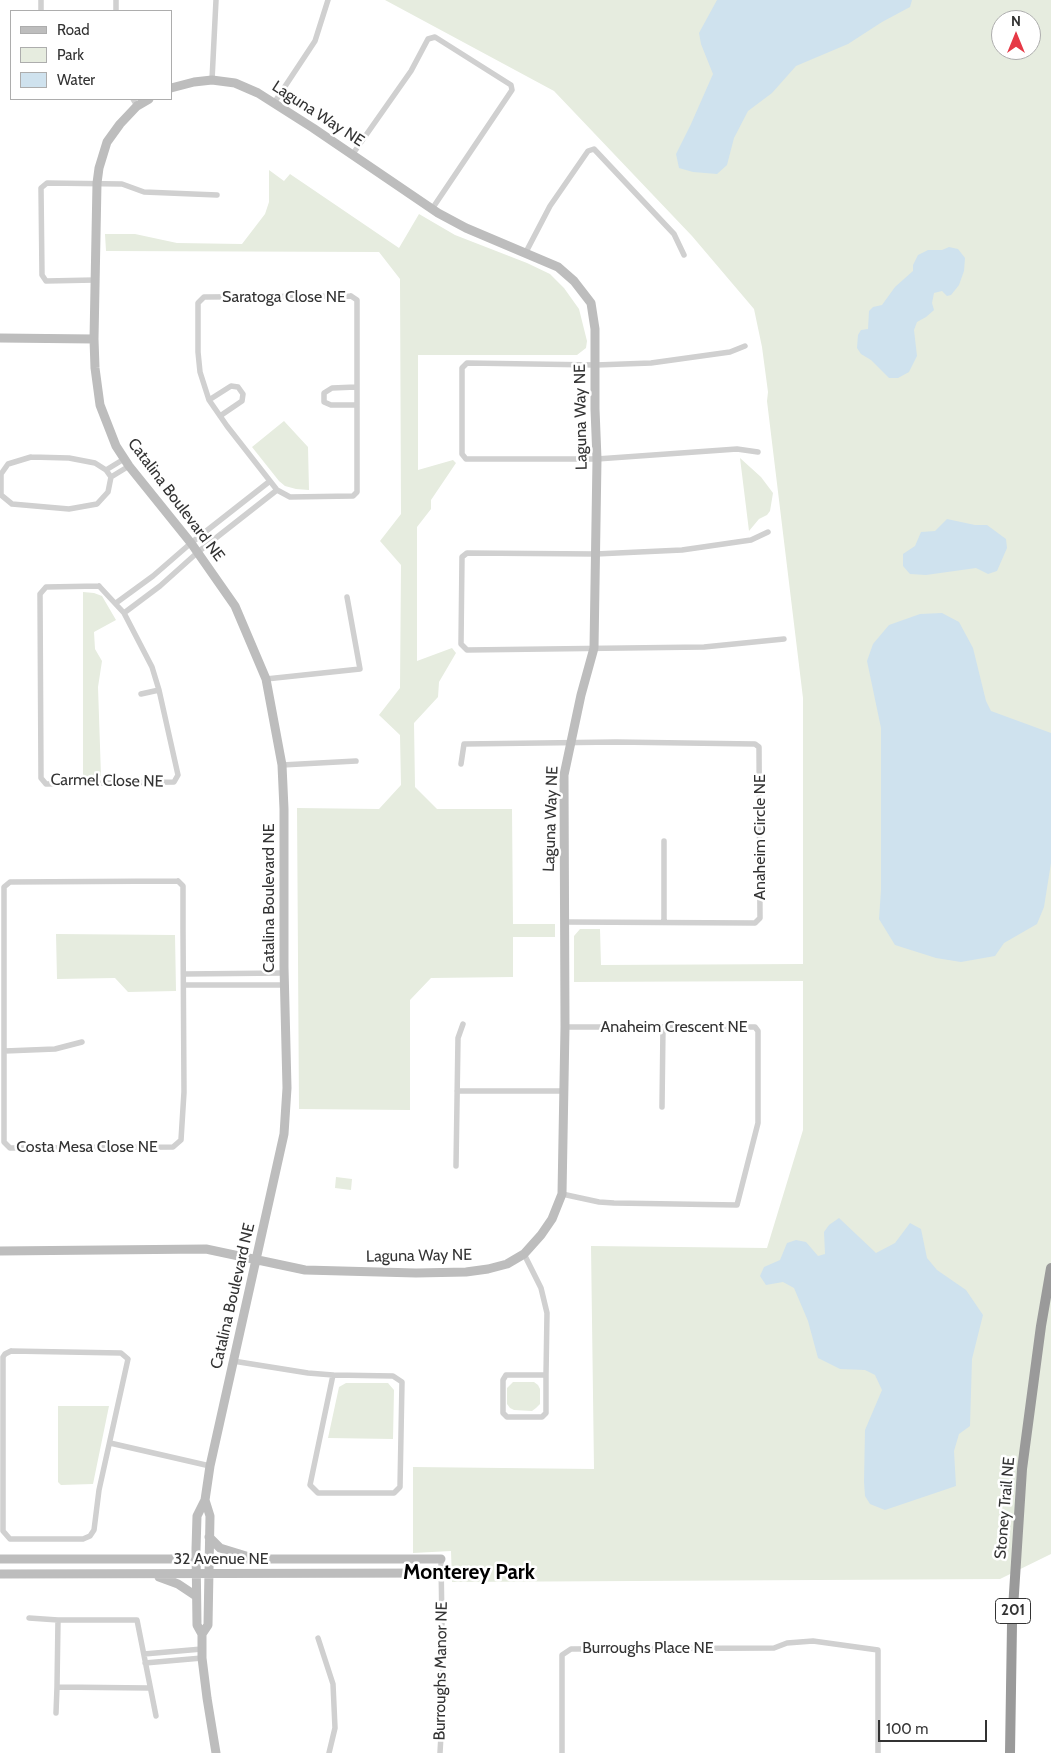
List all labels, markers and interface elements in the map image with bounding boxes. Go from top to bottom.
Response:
legend [10,10,172,100]
north arrow [991,10,1041,60]
text: N [1011,12,1021,30]
text: Road [57,21,90,39]
text: Park [57,46,84,64]
text: Water [57,71,95,89]
street label: Laguna Way NE [268,77,368,151]
street label: Saratoga Close NE [222,287,346,307]
street label: Laguna Way NE [570,364,592,470]
street label: Catalina Boulevard NE [123,435,229,565]
street label: Laguna Way NE [540,766,562,872]
street label: Carmel Close NE [50,770,164,792]
street label: Anaheim Circle NE [750,774,770,900]
street label: Catalina Boulevard NE [259,823,279,973]
street label: Anaheim Crescent NE [600,1017,748,1037]
street label: Costa Mesa Close NE [16,1137,158,1157]
street label: Catalina Boulevard NE [207,1221,259,1371]
street label: Laguna Way NE [366,1245,472,1267]
street label: Stoney Trail NE [991,1456,1019,1560]
street label: 32 Avenue NE [173,1549,269,1569]
district label: Monterey Park [403,1560,535,1586]
road number: 201 [996,1598,1030,1624]
street label: Burroughs Manor NE [430,1601,452,1741]
street label: Burroughs Place NE [582,1638,714,1658]
scale bar [881,1710,990,1742]
text: 100 m [886,1720,928,1738]

